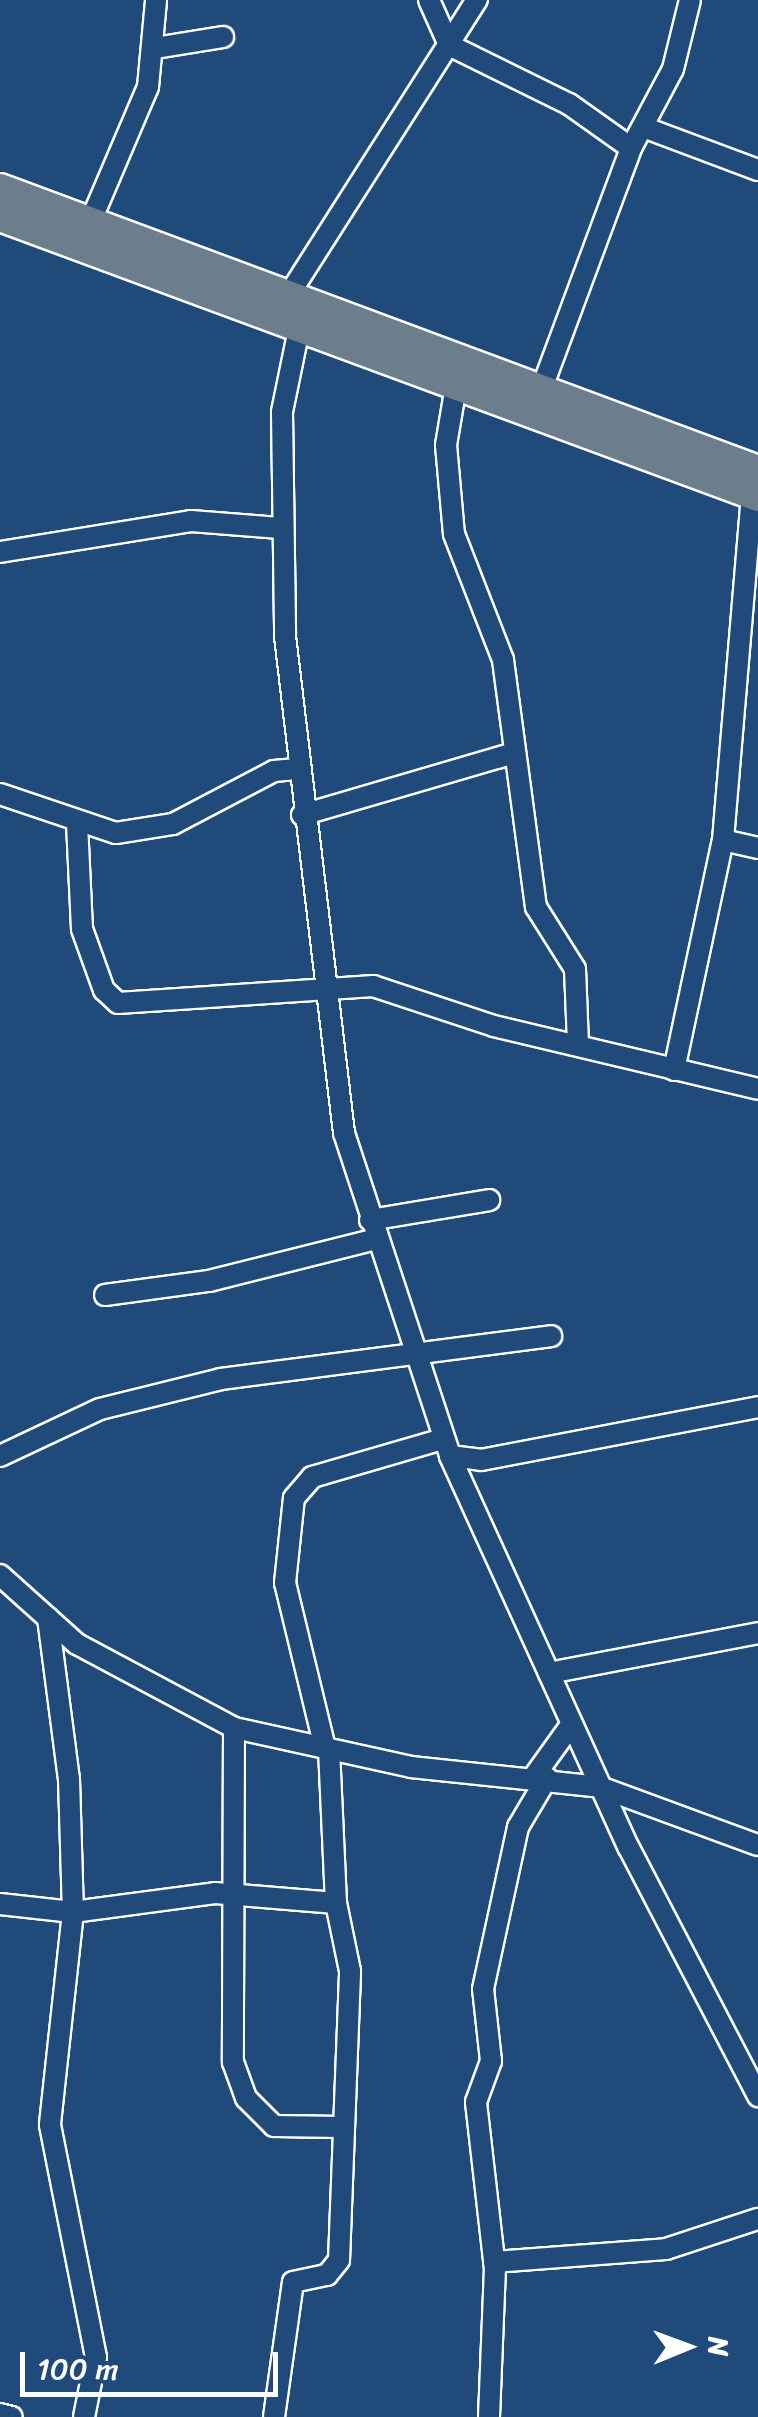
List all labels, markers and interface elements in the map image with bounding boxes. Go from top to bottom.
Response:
north arrow [638,2297,738,2397]
scale bar [25,2332,282,2394]
text: N [694,2336,743,2357]
text: 100 m [37,2342,119,2396]

